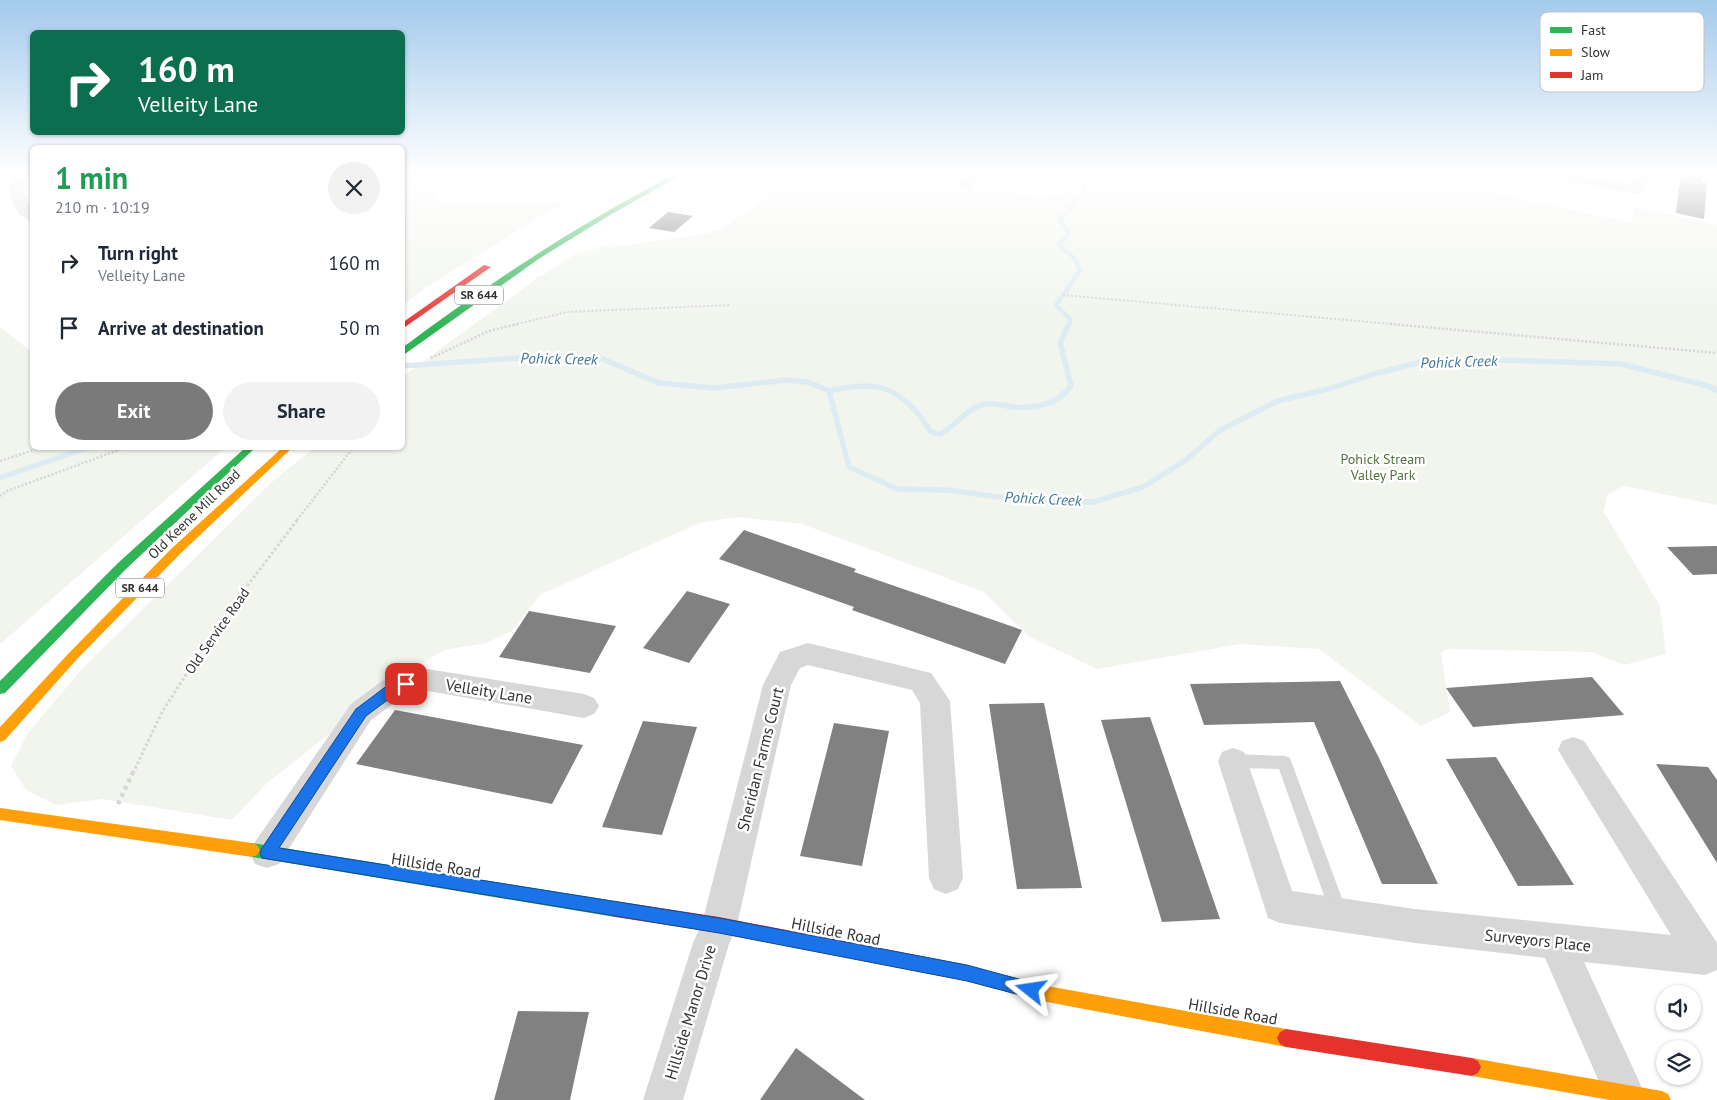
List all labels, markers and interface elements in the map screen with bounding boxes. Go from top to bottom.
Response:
legend [1540,12,1704,92]
text: Fast [1581,21,1606,39]
text: Slow [1581,43,1611,61]
text: 160 m [138,46,235,92]
icon: right [55,50,120,115]
text: Jam [1580,66,1603,84]
text: Velleity Lane [138,90,258,118]
text: 1 min [55,158,128,197]
button: close [328,162,380,214]
text: 210 m · 10:19 [55,197,150,217]
text: Turn right [98,241,178,265]
icon: right [55,249,83,277]
text: 160 m [328,251,380,275]
text: Velleity Lane [98,265,185,285]
road number: SR 644 [455,286,503,304]
icon: arrive [55,314,83,342]
text: Arrive at destination [98,316,264,340]
text: 50 m [339,316,380,340]
water label: Pohick Creek [520,348,599,369]
water label: Pohick Creek [1420,351,1499,372]
button: Exit [55,382,213,440]
button: Share [223,382,380,440]
park label: Pohick Stream Valley Park [1341,450,1425,484]
street label: Old Keene Mill Road [144,465,244,563]
water label: Pohick Creek [1004,487,1083,510]
road number: SR 644 [116,578,164,598]
street label: Old Service Road [181,584,253,678]
pin [385,663,427,705]
icon: arrive [392,670,420,698]
street label: Velleity Lane [443,674,534,708]
street label: Sheridan Farms Court [732,684,788,833]
street label: Hillside Road [390,848,482,882]
street label: Hillside Road [790,913,882,949]
street label: Surveyors Place [1484,924,1592,956]
street label: Hillside Manor Drive [660,942,720,1082]
position arrow [1004,963,1056,1015]
map controls [1656,985,1701,1085]
button: sound [1656,985,1701,1030]
street label: Hillside Road [1187,993,1279,1029]
button: layers [1656,1040,1701,1085]

